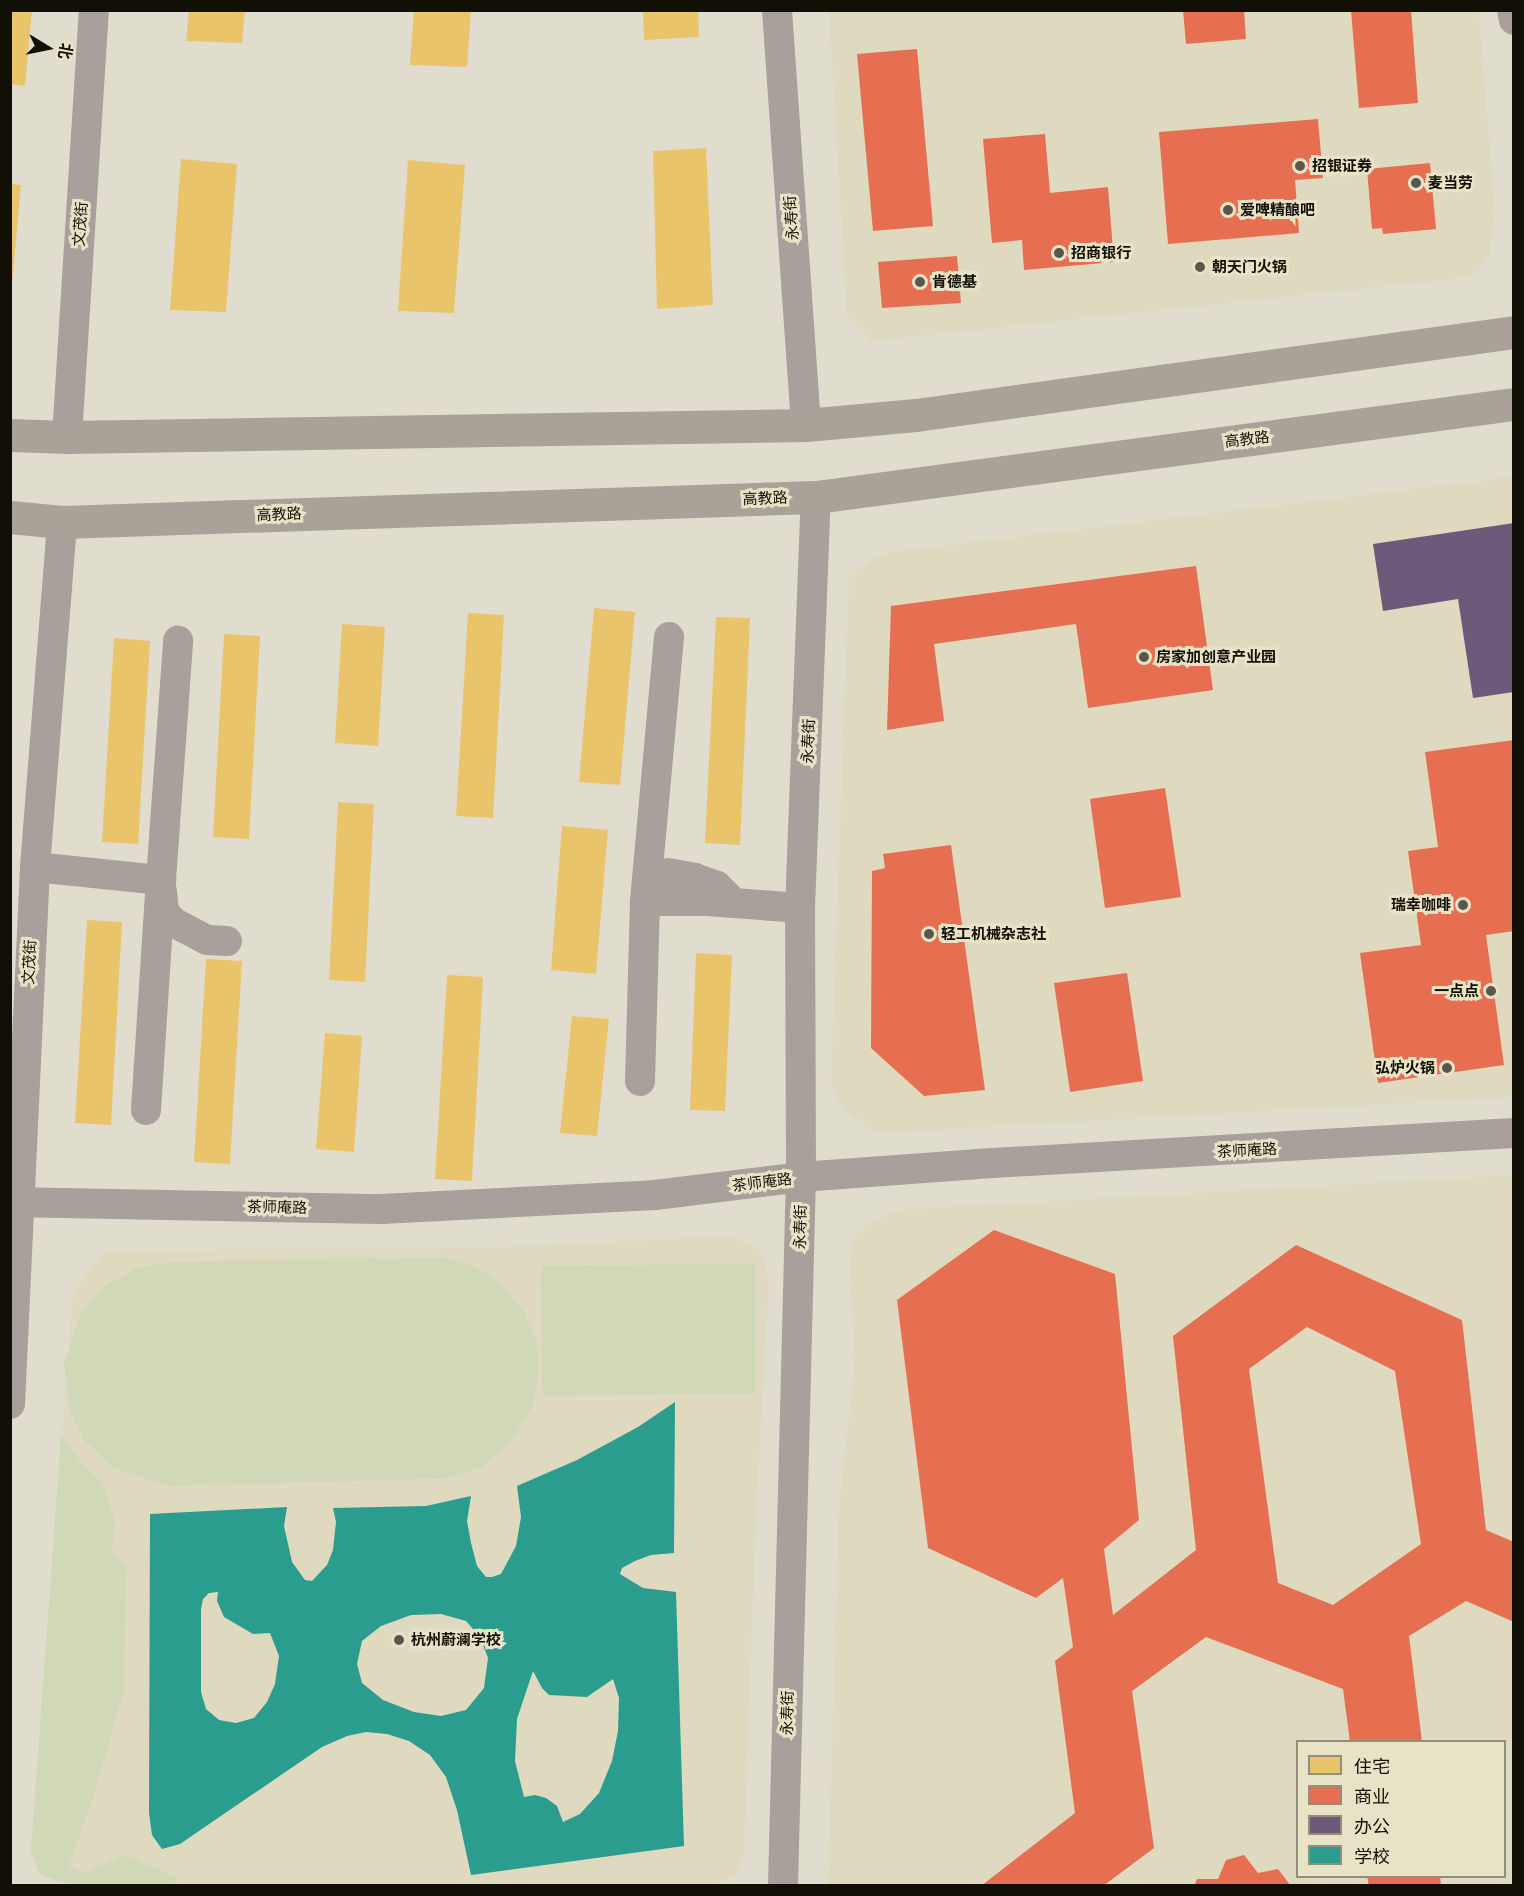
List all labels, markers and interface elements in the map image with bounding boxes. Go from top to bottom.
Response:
north arrow [18,18,78,78]
text: 北 [54,41,77,61]
place label: 招银证券 [1312,157,1372,175]
marker: 招银证券 [1293,159,1307,173]
place label: 麦当劳 [1428,174,1473,192]
marker: 麦当劳 [1409,176,1423,190]
street label: 永寿街 [780,195,802,241]
street label: 文茂街 [69,201,91,247]
place label: 爱啤精酿吧 [1240,201,1315,219]
marker: 爱啤精酿吧 [1221,203,1235,217]
place label: 招商银行 [1071,244,1131,262]
marker: 招商银行 [1052,246,1066,260]
place label: 朝天门火锅 [1212,258,1287,276]
marker: 朝天门火锅 [1193,260,1207,274]
place label: 肯德基 [932,273,977,291]
marker: 肯德基 [913,275,927,289]
street label: 高教路 [1224,427,1270,451]
street label: 高教路 [742,488,788,508]
street label: 高教路 [256,504,302,524]
place label: 房家加创意产业园 [1156,648,1276,666]
marker: 房家加创意产业园 [1137,650,1151,664]
street label: 永寿街 [798,718,818,764]
place label: 瑞幸咖啡 [1391,896,1451,914]
marker: 瑞幸咖啡 [1456,898,1470,912]
place label: 轻工机械杂志社 [941,925,1046,943]
marker: 轻工机械杂志社 [922,927,936,941]
street label: 文茂街 [19,939,39,985]
place label: 一点点 [1434,982,1479,1000]
marker: 一点点 [1484,984,1498,998]
place label: 弘炉火锅 [1375,1059,1435,1077]
marker: 弘炉火锅 [1440,1061,1454,1075]
street label: 茶师庵路 [1217,1139,1277,1161]
street label: 茶师庵路 [731,1169,793,1195]
street label: 茶师庵路 [247,1197,307,1217]
street label: 永寿街 [791,1204,809,1250]
place label: 杭州蔚澜学校 [411,1631,501,1649]
marker: 杭州蔚澜学校 [392,1633,406,1647]
street label: 永寿街 [778,1690,796,1736]
legend [1296,1740,1506,1878]
text: 住宅 [1354,1755,1390,1777]
text: 商业 [1354,1785,1390,1807]
text: 办公 [1354,1815,1390,1837]
text: 学校 [1354,1845,1390,1867]

